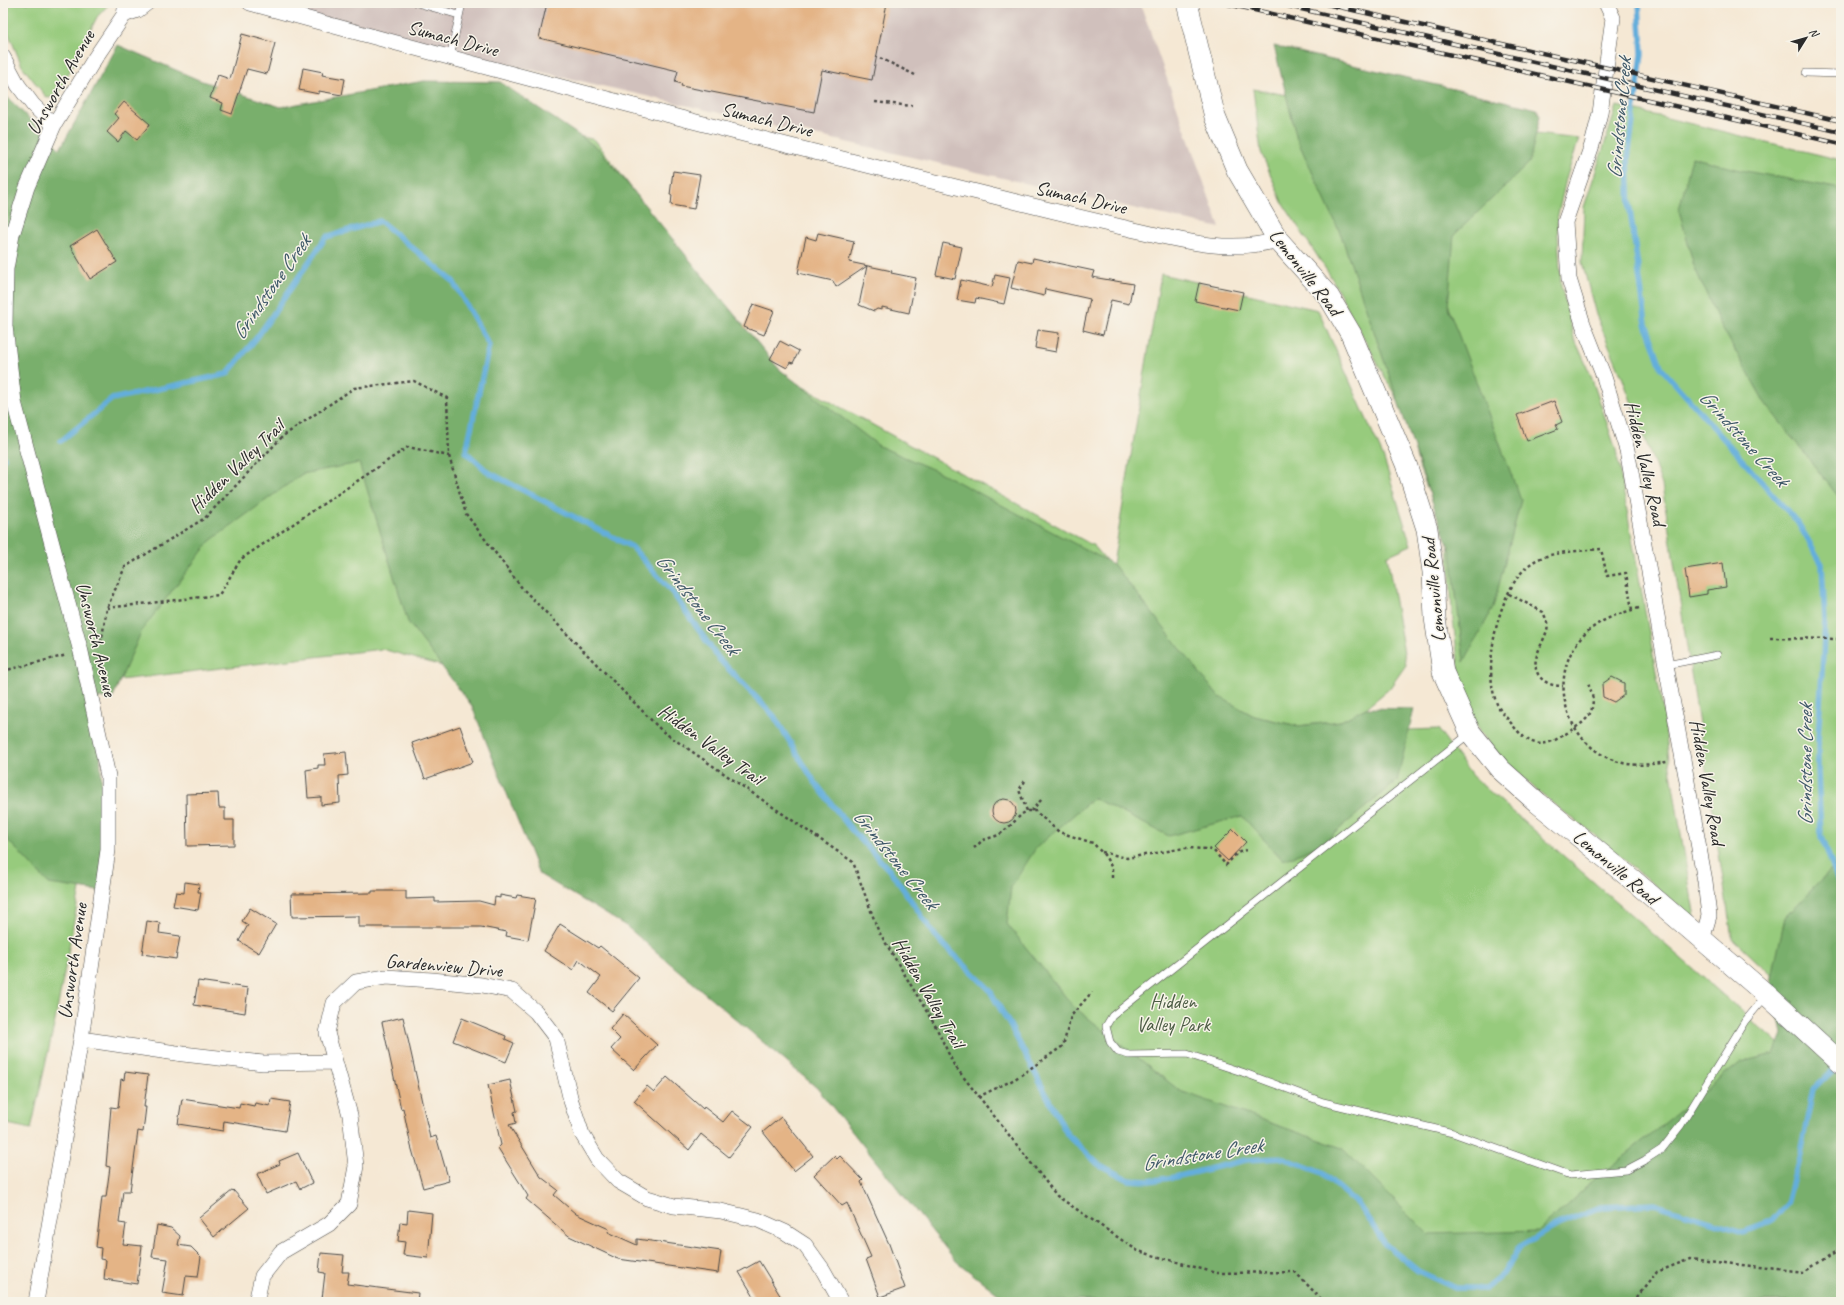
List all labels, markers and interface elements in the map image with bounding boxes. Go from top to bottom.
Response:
street label: Sumach Drive [405,14,502,63]
north arrow [1786,18,1826,58]
street label: Unsworth Avenue [20,24,101,139]
text: N [1806,25,1823,41]
water label: Grindstone Creek [1601,53,1638,180]
street label: Sumach Drive [719,96,816,143]
street label: Sumach Drive [1033,175,1130,220]
street label: Lemonville Road [1264,223,1350,324]
water label: Grindstone Creek [226,227,318,344]
water label: Grindstone Creek [1694,384,1796,494]
street label: Hidden Valley Road [1619,398,1673,531]
street label: Hidden Valley Trail [183,412,292,518]
street label: Lemonville Road [1415,534,1451,643]
water label: Grindstone Creek [650,548,748,662]
street label: Unsworth Avenue [70,580,123,700]
street label: Hidden Valley Trail [653,698,771,793]
water label: Grindstone Creek [1792,701,1818,826]
street label: Hidden Valley Road [1684,717,1731,850]
water label: Grindstone Creek [848,804,946,917]
street label: Lemonville Road [1568,824,1666,913]
street label: Unsworth Avenue [52,900,93,1021]
street label: Hidden Valley Trail [887,933,972,1055]
street label: Gardenview Drive [385,948,505,983]
park label: Hidden Valley Park [1136,989,1212,1037]
water label: Grindstone Creek [1140,1131,1267,1176]

